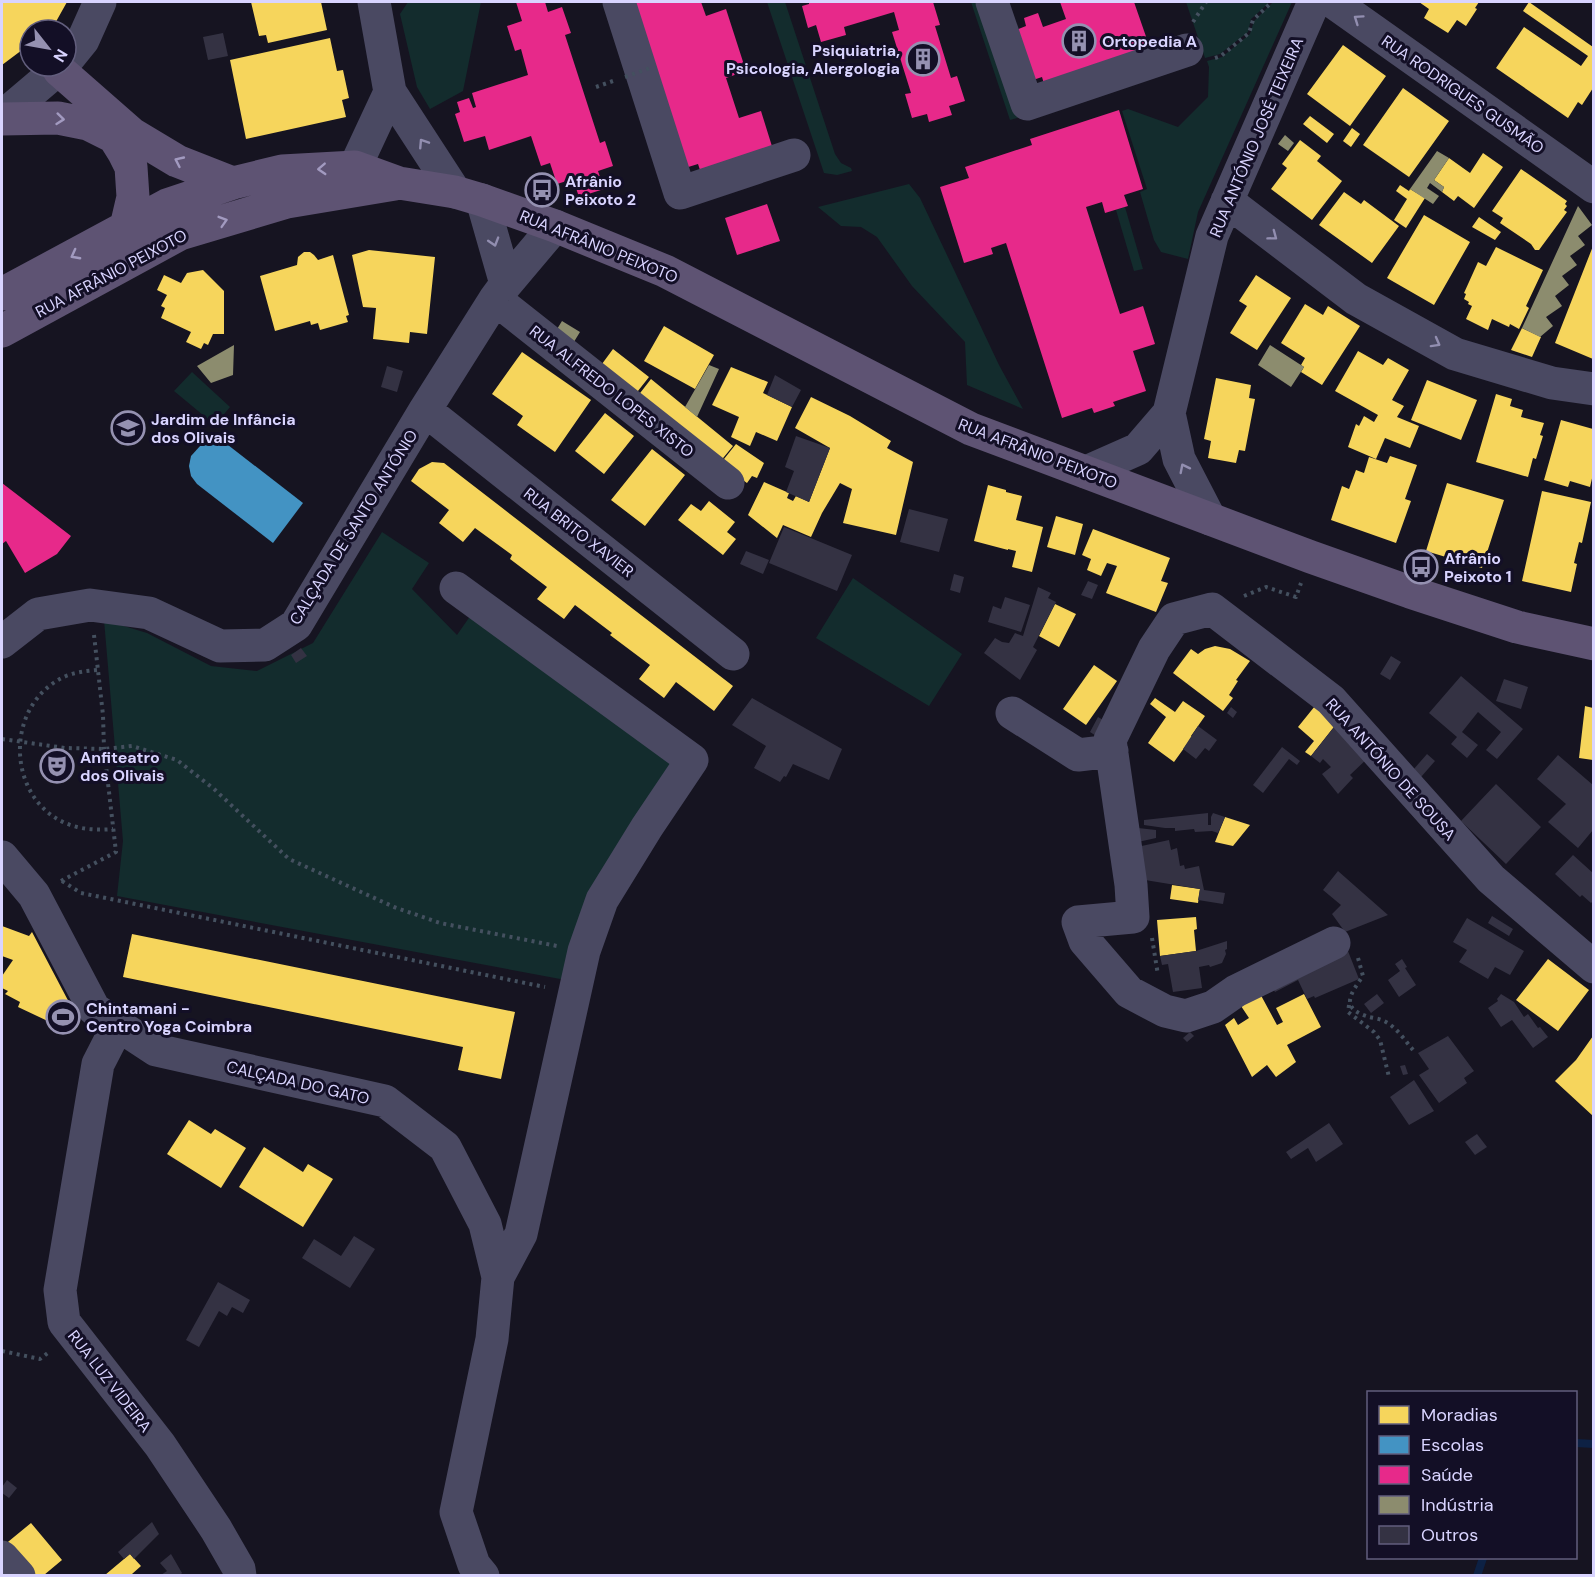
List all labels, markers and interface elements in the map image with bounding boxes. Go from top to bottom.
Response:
one-way arrow [1353,15,1364,26]
north arrow [18,18,78,78]
building icon: Ortopedia A [1061,23,1097,59]
street label: RUA RODRIGUES GUSMÃO [1377,30,1548,158]
place label: Ortopedia A [1102,31,1197,52]
street label: RUA ANTÓNIO JOSÉ TEIXEIRA [1205,34,1308,241]
place label: Psiquiatria, Psicologia, Alergologia [726,40,900,79]
building icon: Psiquiatria, Psicologia, Alergologia [905,41,941,77]
text: N [48,45,72,66]
one-way arrow [55,112,64,125]
one-way arrow [419,139,431,149]
one-way arrow [175,156,186,168]
one-way arrow [318,162,327,175]
place label: Afrânio Peixoto 2 [565,171,636,210]
bus stop icon: Afrânio Peixoto 2 [524,172,560,208]
street label: RUA AFRÂNIO PEIXOTO [517,205,681,288]
one-way arrow [217,216,228,228]
street label: RUA AFRÂNIO PEIXOTO [32,225,191,322]
one-way arrow [1267,229,1278,240]
one-way arrow [487,236,499,247]
one-way arrow [71,248,81,259]
street label: RUA ALFREDO LOPES XISTO [525,321,698,462]
one-way arrow [1430,336,1440,347]
place label: Jardim de Infância dos Olivais [151,409,296,448]
school or university icon: Jardim de Infância dos Olivais [110,410,146,446]
street label: RUA AFRÂNIO PEIXOTO [955,413,1120,493]
street label: CALÇADA DE SANTO ANTÓNIO [285,426,422,629]
one-way arrow [1179,463,1191,474]
street label: RUA BRITO XAVIER [519,483,638,582]
place label: Afrânio Peixoto 1 [1444,548,1512,587]
bus stop icon: Afrânio Peixoto 1 [1403,549,1439,585]
street label: RUA ANTÓNIO DE SOUSA [1321,694,1460,845]
place label: Anfiteatro dos Olivais [80,747,165,786]
theatre icon: Anfiteatro dos Olivais [39,748,75,784]
place label: Chintamani - Centro Yoga Coimbra [86,998,252,1037]
sports icon: Chintamani - Centro Yoga Coimbra [45,999,81,1035]
street label: CALÇADA DO GATO [224,1056,371,1109]
street label: RUA LUZ VIDEIRA [63,1326,156,1437]
legend [1367,1391,1577,1559]
text: Moradias [1421,1403,1498,1427]
text: Escolas [1421,1433,1484,1457]
text: Saúde [1421,1463,1473,1487]
text: Indústria [1421,1493,1494,1517]
text: Outros [1421,1523,1478,1547]

